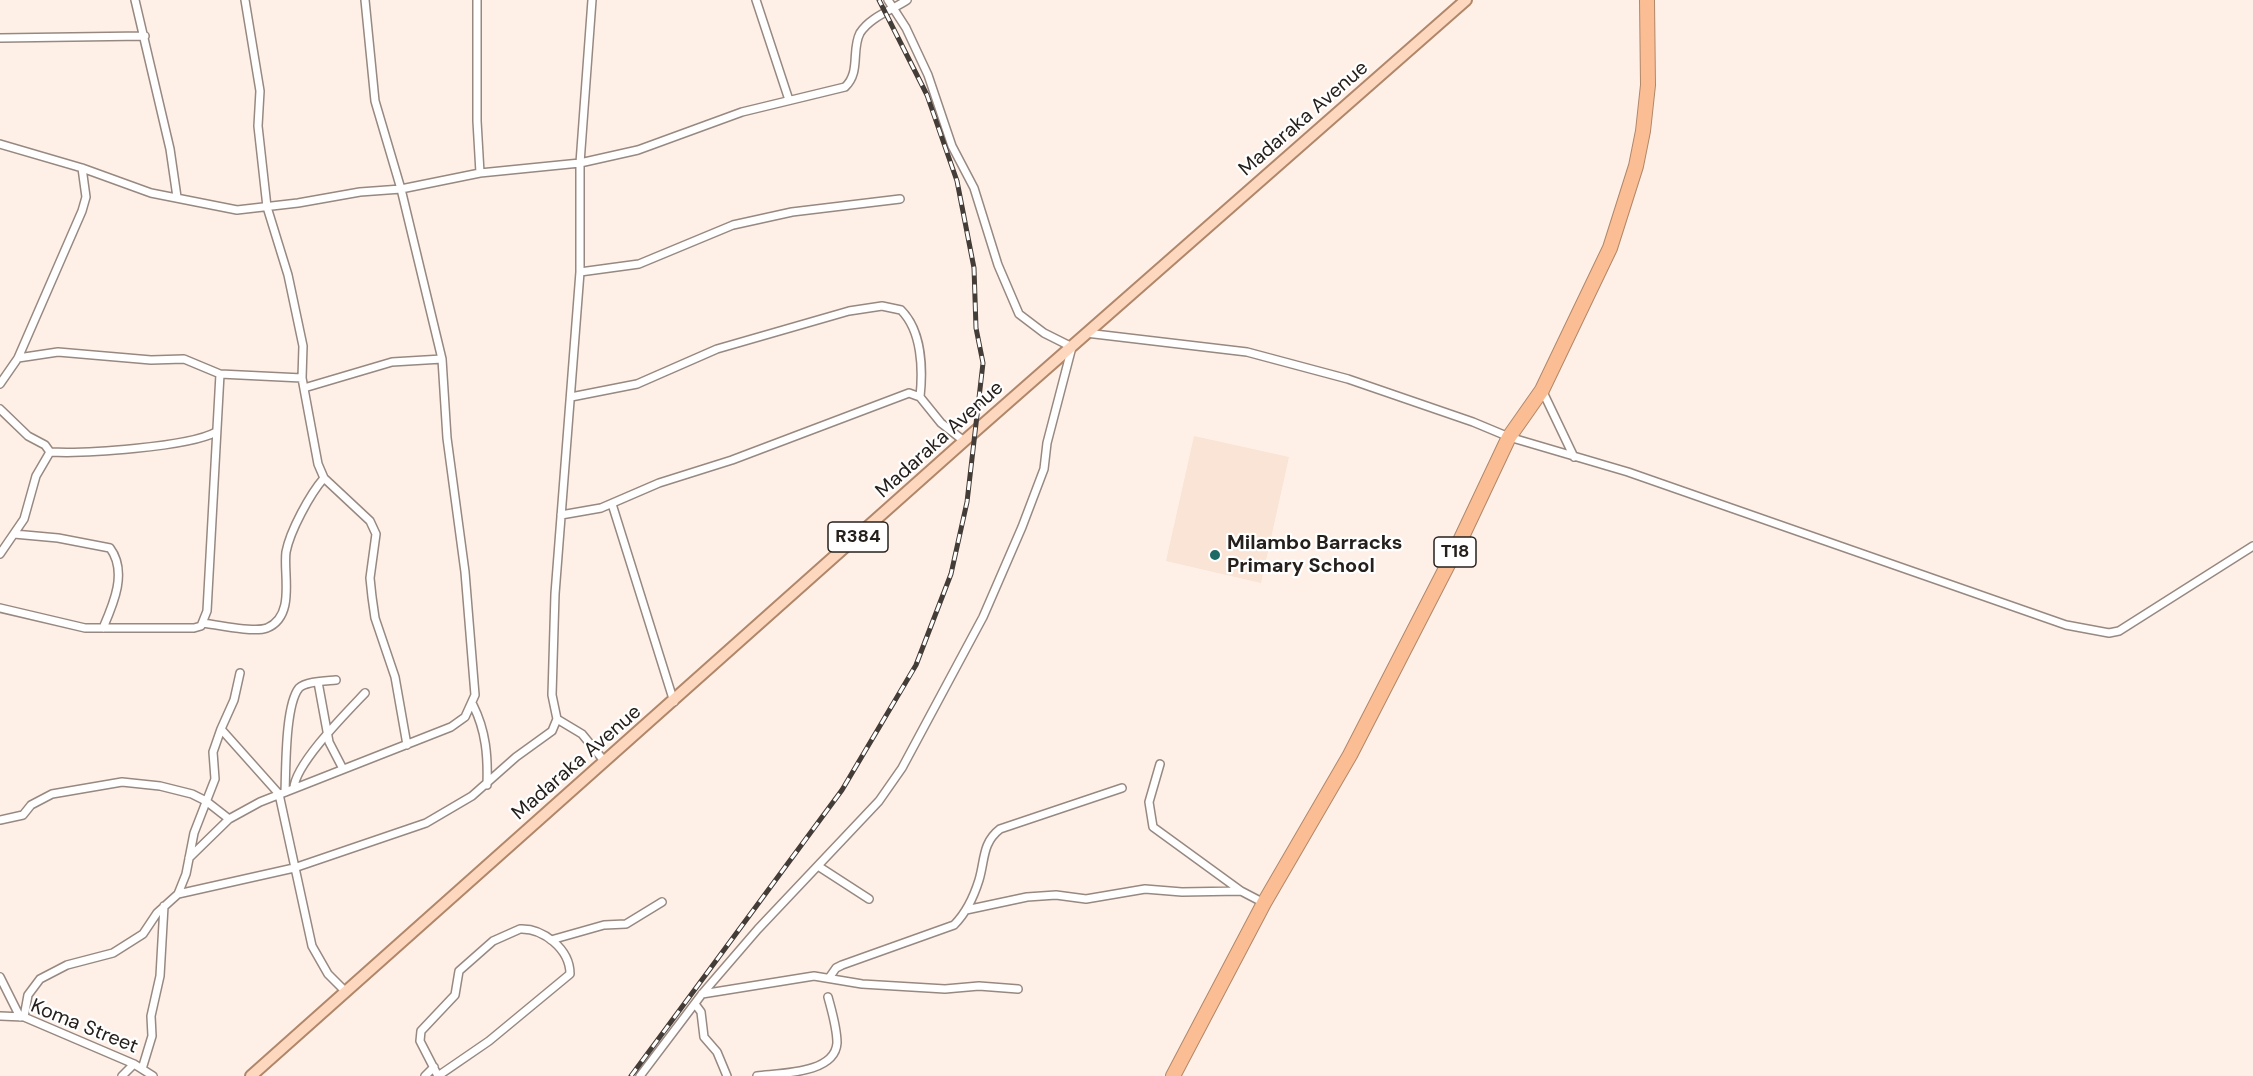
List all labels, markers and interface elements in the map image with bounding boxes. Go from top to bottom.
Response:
street label: Madaraka Avenue [1234,56,1374,182]
street label: Madaraka Avenue [871,376,1009,504]
road number: R384 [828,522,888,552]
place label: Milambo Barracks Primary School [1227,532,1403,579]
road number: T18 [1434,537,1476,567]
marker: Milambo Barracks Primary School [1208,548,1222,562]
street label: Madaraka Avenue [507,700,647,826]
street label: Koma Street [27,995,141,1059]

